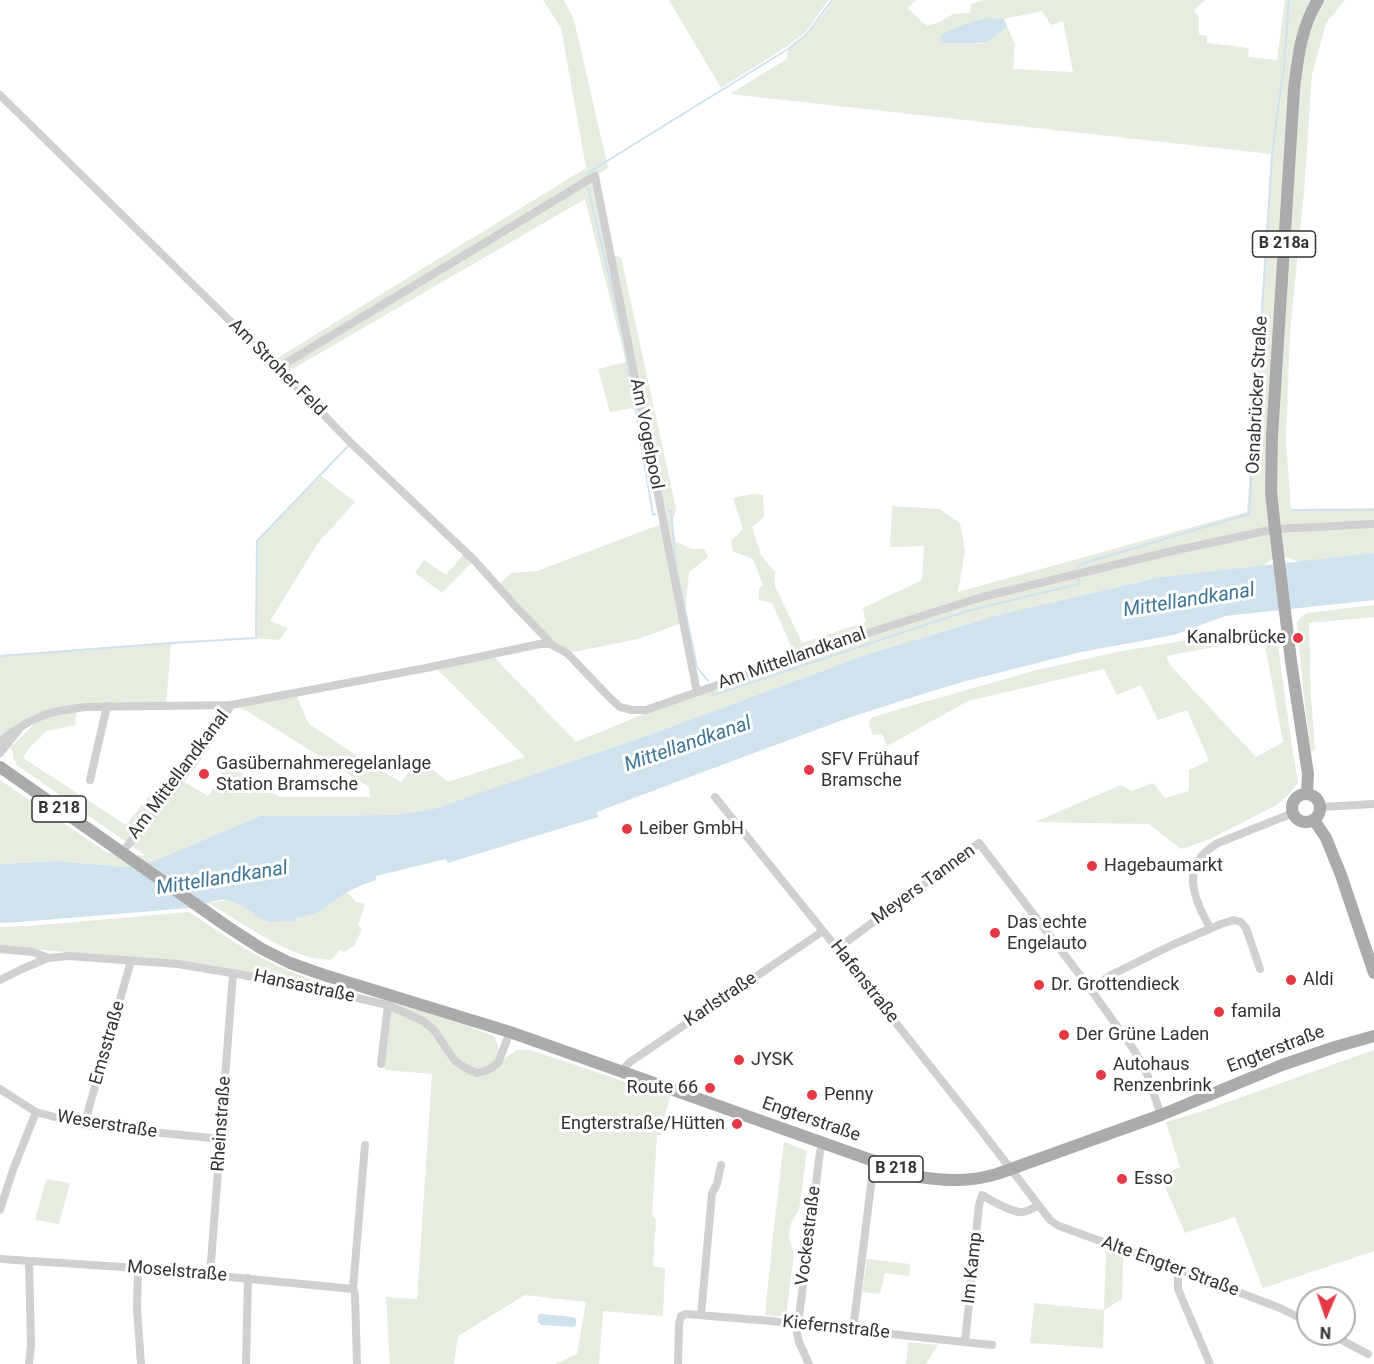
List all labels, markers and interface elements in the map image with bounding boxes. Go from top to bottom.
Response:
road number: B 218a [1252,231,1316,257]
street label: Am Stroher Feld [224,315,330,421]
street label: Osnabrücker Straße [1243,315,1273,475]
street label: Am Vogelpool [625,377,667,491]
water label: Mittellandkanal [1122,579,1256,623]
street label: Am Mittellandkanal [715,624,869,694]
place label: Kanalbrücke [1187,627,1286,649]
marker: Kanalbrücke [1291,631,1305,645]
street label: Am Mittellandkanal [124,707,234,843]
water label: Mittellandkanal [621,712,755,778]
place label: SFV Frühauf Bramsche [821,749,919,792]
place label: Gasübernahmeregelanlage Station Bramsche [216,753,431,795]
marker: SFV Frühauf Bramsche [802,763,816,777]
marker: Gasübernahmeregelanlage Station Bramsche [197,767,211,781]
road number: B 218 [32,796,86,822]
place label: Leiber GmbH [639,818,744,840]
marker: Leiber GmbH [620,822,634,836]
street label: Meyers Tannen [868,840,980,930]
place label: Hagebaumarkt [1104,855,1223,877]
water label: Mittellandkanal [155,857,289,901]
marker: Hagebaumarkt [1085,859,1099,873]
place label: Das echte Engelauto [1007,912,1087,954]
marker: Das echte Engelauto [988,926,1002,940]
street label: Hafenstraße [825,936,903,1028]
street label: Hansastraße [252,966,356,1008]
street label: Karlstraße [681,968,761,1032]
place label: Aldi [1303,969,1334,991]
marker: Aldi [1284,973,1298,987]
place label: Dr. Grottendieck [1051,974,1179,996]
marker: Dr. Grottendieck [1032,978,1046,992]
street label: Emsstraße [86,999,130,1087]
place label: famila [1231,1001,1281,1023]
marker: famila [1212,1005,1226,1019]
street label: Engterstraße [1224,1022,1328,1078]
place label: Der Grüne Laden [1076,1024,1209,1046]
marker: Der Grüne Laden [1057,1028,1071,1042]
place label: JYSK [751,1049,794,1071]
marker: JYSK [732,1053,746,1067]
place label: Autohaus Renzenbrink [1113,1054,1211,1096]
marker: Autohaus Renzenbrink [1094,1068,1108,1082]
street label: Rheinstraße [208,1075,236,1173]
place label: Route 66 [627,1077,698,1099]
marker: Route 66 [703,1081,717,1095]
place label: Penny [824,1084,873,1106]
marker: Penny [805,1088,819,1102]
street label: Engterstraße [759,1093,863,1147]
street label: Weserstraße [55,1106,159,1144]
place label: Engterstraße/Hütten [561,1113,725,1135]
marker: Engterstraße/Hütten [730,1117,744,1131]
road number: B 218 [869,1156,923,1182]
place label: Esso [1134,1168,1173,1190]
marker: Esso [1115,1172,1129,1186]
street label: Vockestraße [792,1185,826,1287]
street label: Im Kamp [958,1231,988,1305]
street label: Alte Engter Straße [1098,1232,1242,1302]
street label: Moselstraße [126,1257,228,1287]
north arrow [1296,1286,1356,1346]
street label: Kiefernstraße [781,1312,891,1344]
text: N [1319,1323,1331,1342]

